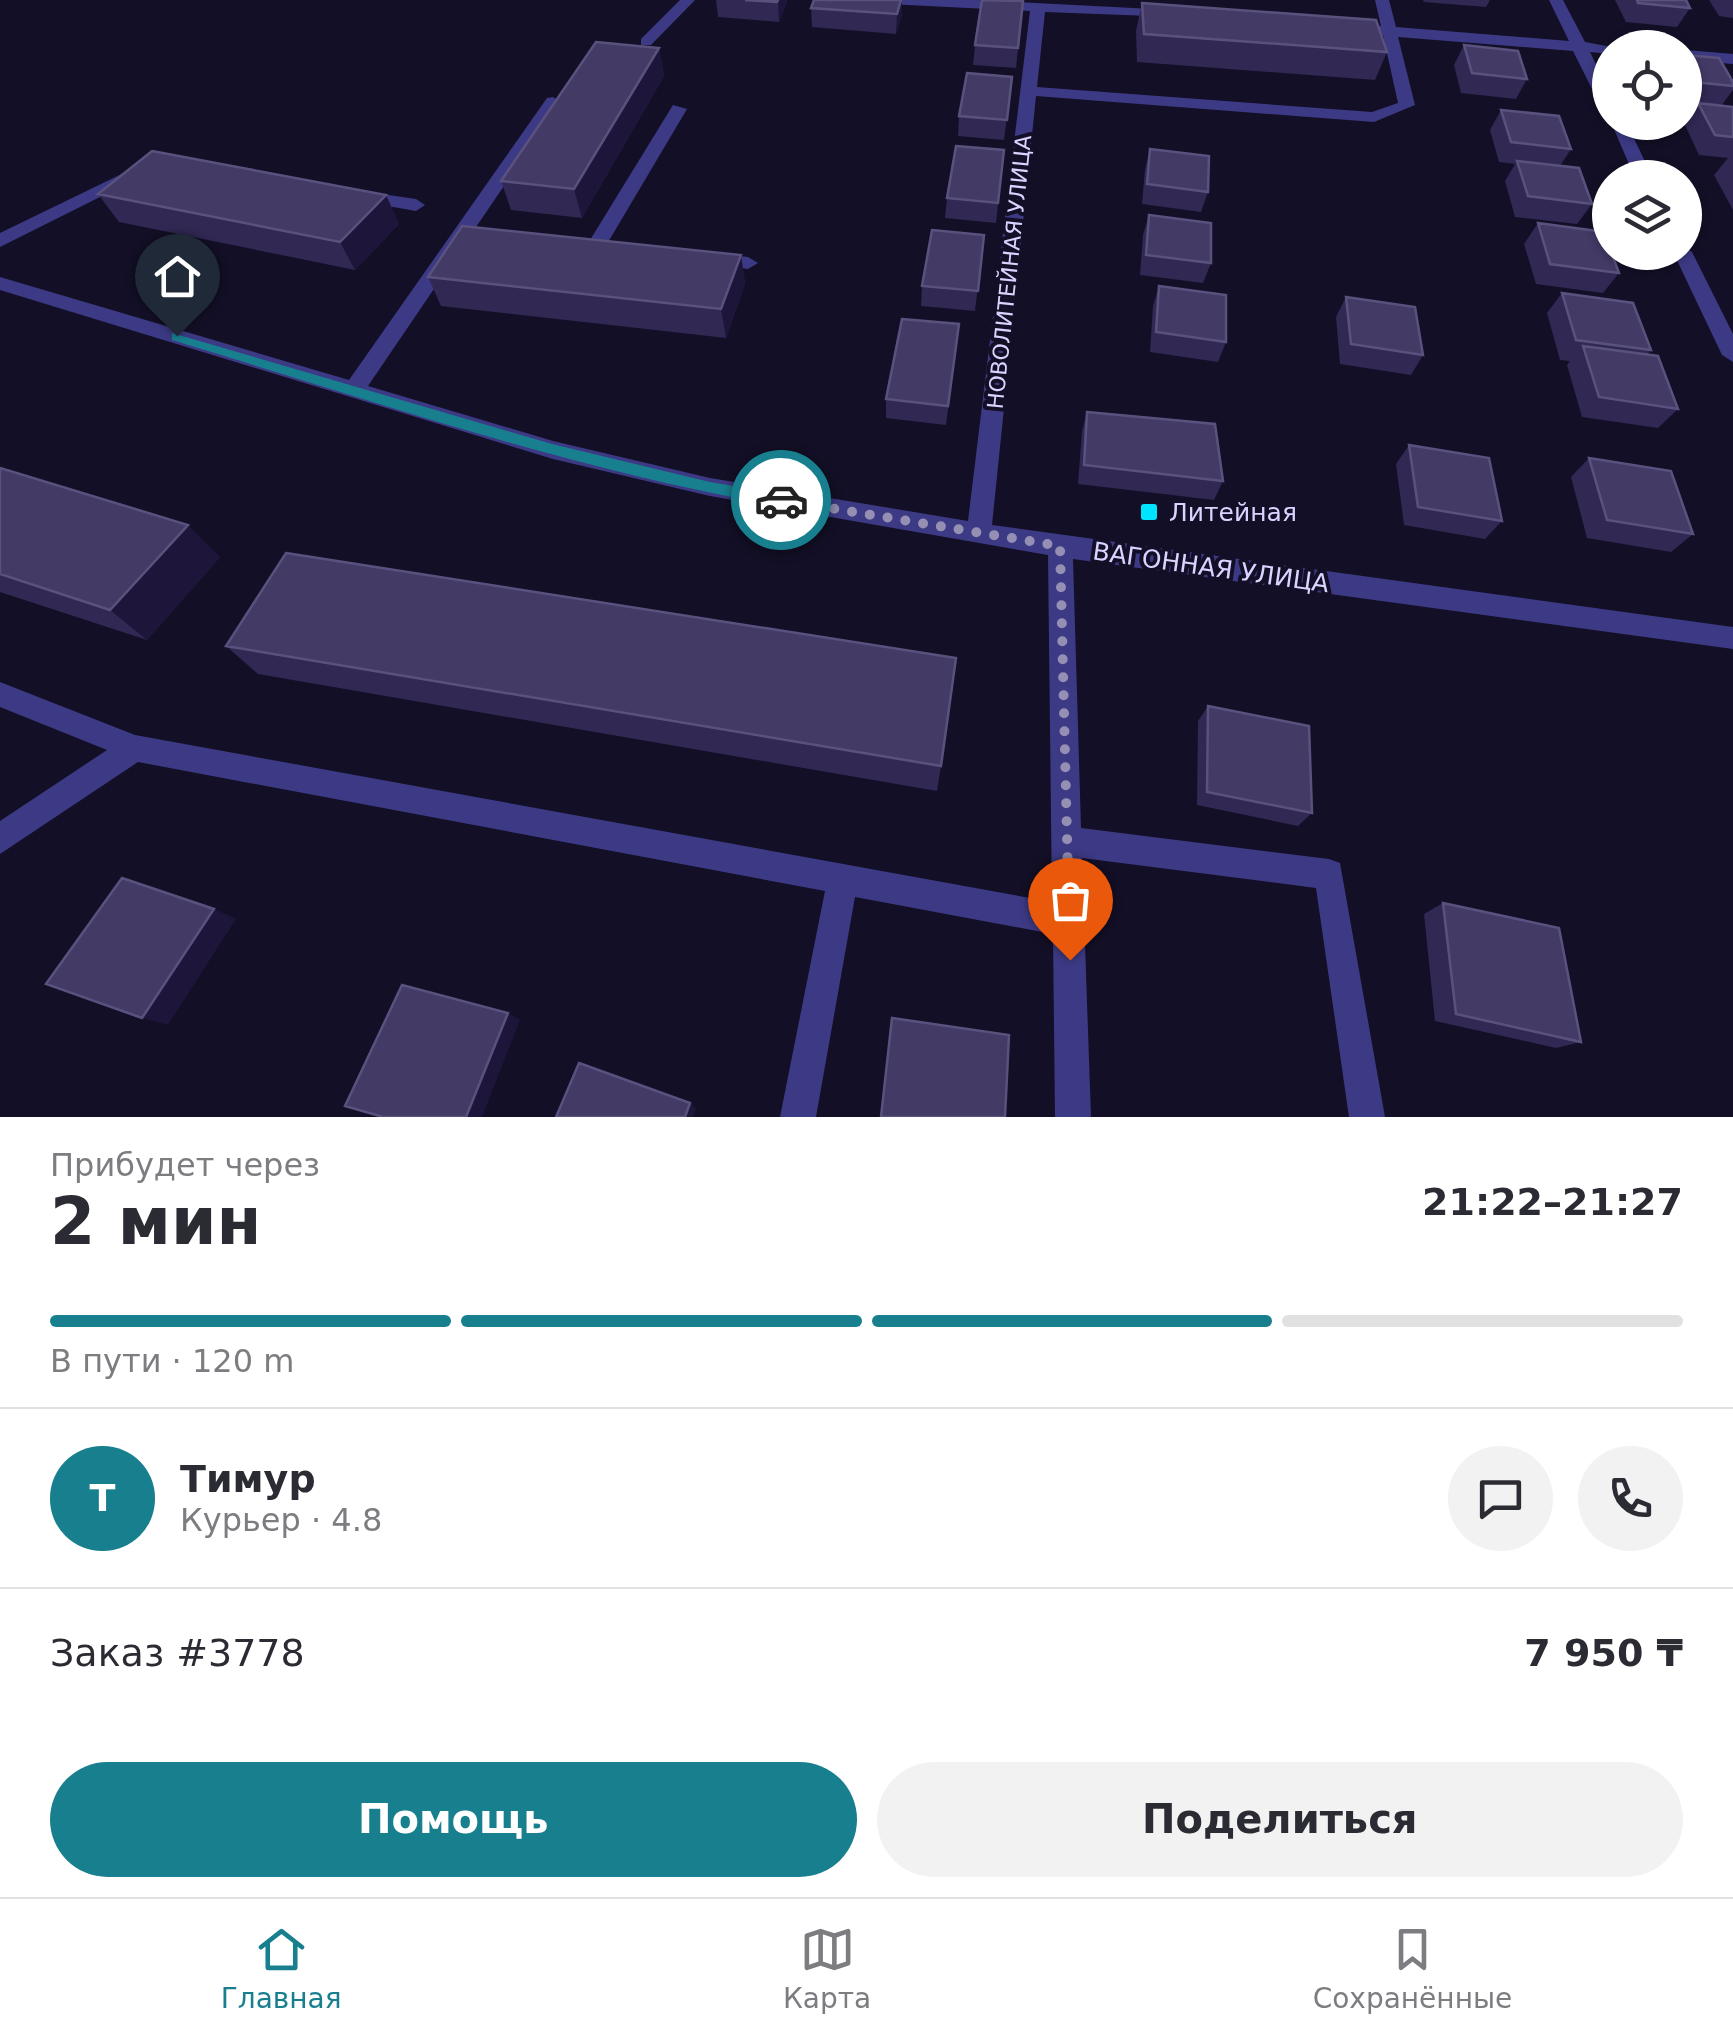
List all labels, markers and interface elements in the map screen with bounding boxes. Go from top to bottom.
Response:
map controls [1592,30,1702,270]
button: locate [1592,30,1702,140]
street label: НОВОЛИТЕЙНАЯ УЛИЦА [983,134,1036,410]
button: layers [1592,160,1702,270]
pin [135,234,220,337]
icon: home [150,249,205,304]
courier [731,450,831,550]
icon: car [754,473,809,528]
place label: Литейная [1169,498,1297,527]
marker: Литейная [1138,501,1160,523]
street label: ВАГОННАЯ УЛИЦА [1091,537,1331,598]
pin [1028,858,1113,961]
icon: bag [1043,873,1098,928]
text: Прибудет через [50,1146,320,1184]
text: 21:22–21:27 [1422,1180,1683,1224]
text: 2 мин [50,1184,261,1259]
text: В пути · 120 m [50,1342,294,1380]
button: chat [1448,1446,1553,1551]
button: phone [1578,1446,1683,1551]
text: Тимур [180,1457,316,1501]
text: Т [90,1476,115,1520]
text: Курьер · 4.8 [180,1501,382,1539]
text: Заказ #3778 [50,1631,305,1675]
text: 7 950 ₸ [1524,1631,1683,1675]
button: Помощь [50,1762,857,1877]
button: Поделиться [877,1762,1683,1877]
tab: Главная [221,1922,342,2015]
tab: Карта [783,1922,871,2015]
tab: Сохранённые [1313,1922,1512,2015]

